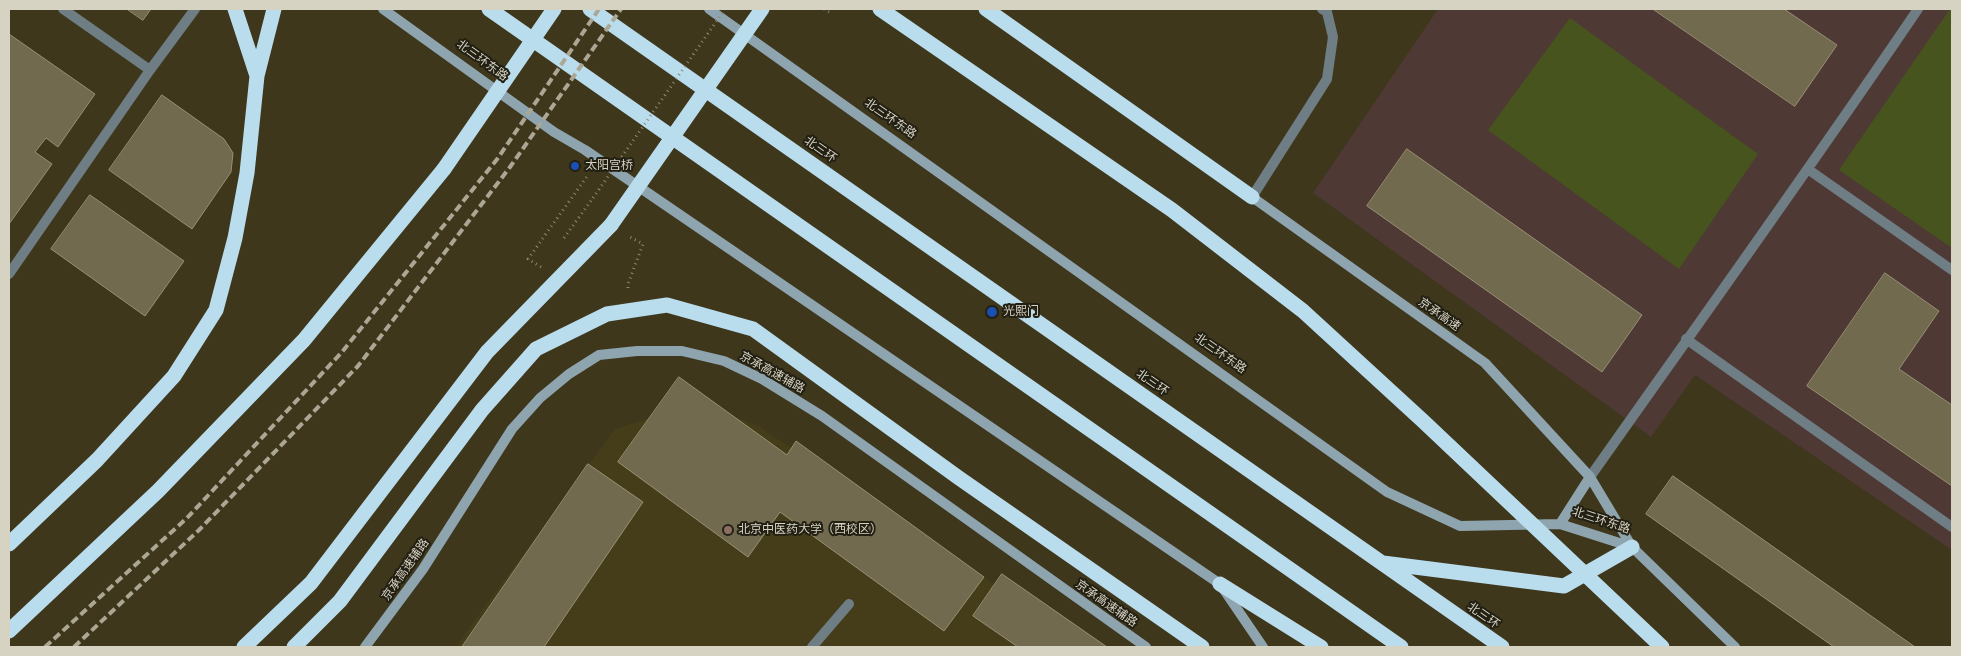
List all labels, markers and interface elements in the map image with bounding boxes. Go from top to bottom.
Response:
street label: 北三环东路 [453,38,511,84]
street label: 北三环东路 [861,96,919,142]
street label: 北三环 [801,134,839,166]
place label: 太阳宫桥 [585,159,633,173]
marker: 太阳宫桥 [569,160,581,172]
street label: 京承高速 [1415,295,1463,335]
marker: 光熙门 [985,305,999,319]
place label: 光熙门 [1003,305,1039,319]
street label: 北三环东路 [1191,331,1249,377]
street label: 京承高速辅路 [737,349,807,397]
street label: 北三环 [1133,367,1171,399]
street label: 北三环东路 [1570,505,1632,537]
place label: 北京中医药大学（西校区） [738,523,882,537]
marker: 北京中医药大学（西校区） [722,524,734,536]
street label: 京承高速辅路 [379,536,433,604]
street label: 京承高速辅路 [1072,577,1140,631]
street label: 北三环 [1464,600,1502,632]

